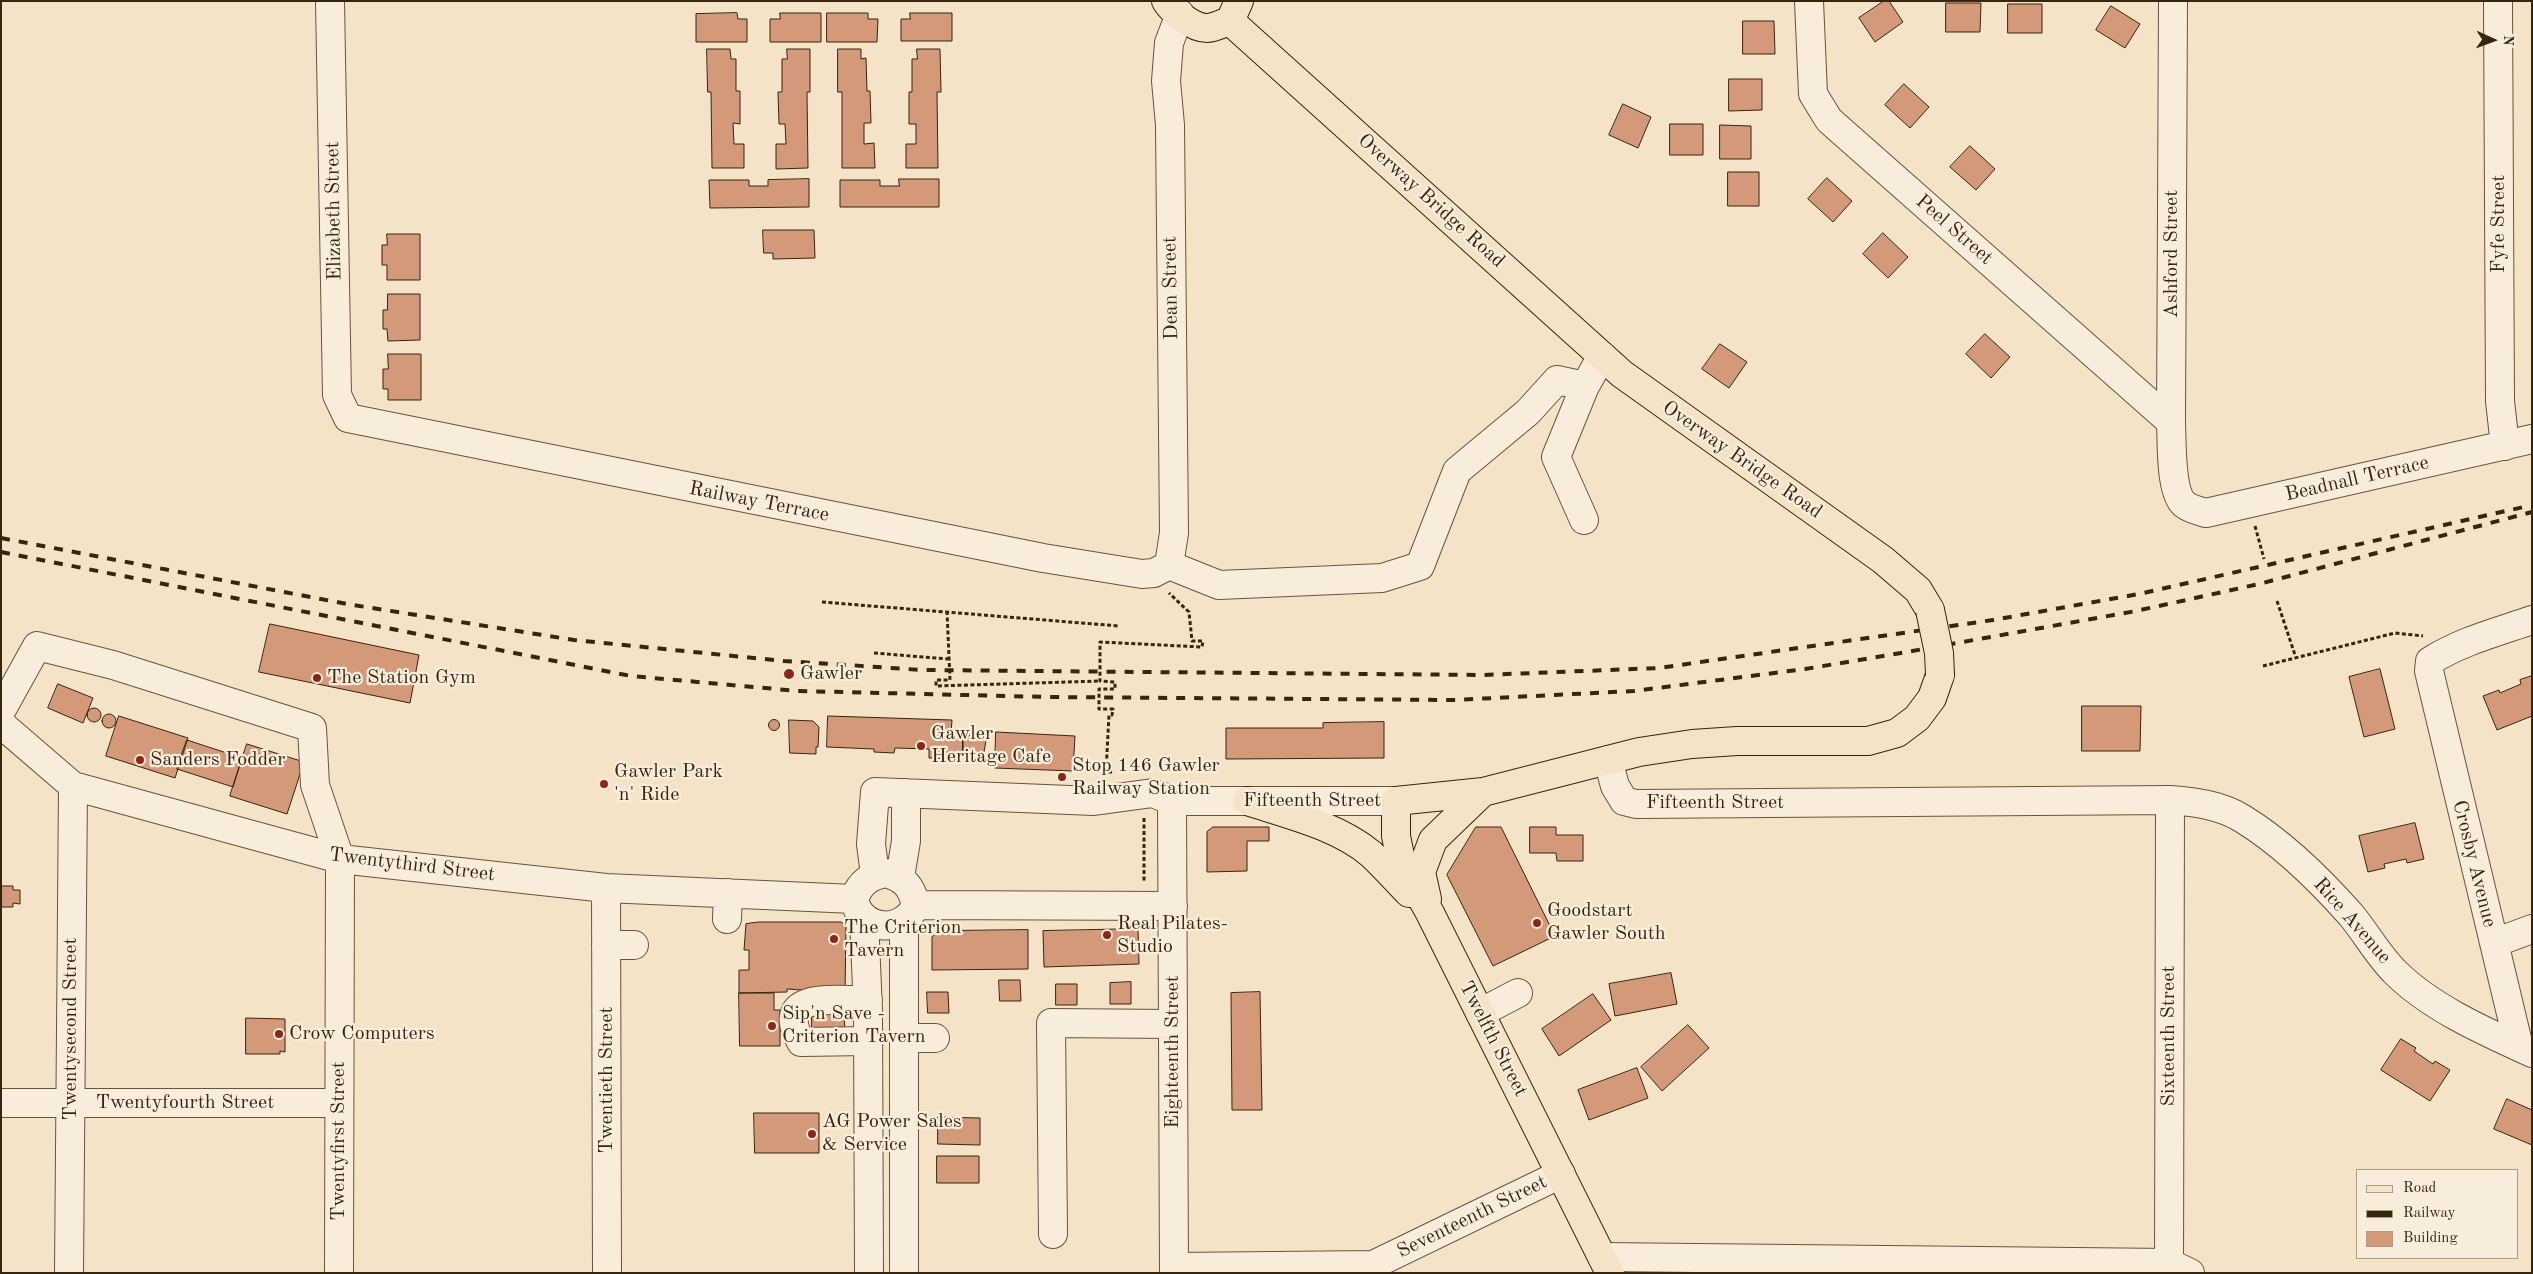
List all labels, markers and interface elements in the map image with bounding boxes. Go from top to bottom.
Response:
north arrow [2468,15,2518,65]
text: N [2501,35,2515,46]
street label: Overway Bridge Road [1352,129,1510,273]
street label: Elizabeth Street [321,141,347,281]
street label: Fyfe Street [2487,175,2511,273]
street label: Peel Street [1910,190,1998,270]
street label: Ashford Street [2160,190,2184,318]
street label: Dean Street [1158,236,1184,340]
street label: Overway Bridge Road [1657,396,1827,524]
street label: Beadnall Terrace [2283,451,2431,507]
street label: Railway Terrace [687,477,831,527]
place label: Gawler [800,662,862,686]
place label: The Station Gym [327,666,476,690]
marker: Gawler [782,667,796,681]
marker: The Station Gym [311,672,323,684]
place label: Gawler Heritage Cafe [931,722,1051,769]
marker: Gawler Heritage Cafe [915,740,927,752]
place label: Sanders Fodder [150,748,285,772]
marker: Sanders Fodder [134,754,146,766]
place label: Stop 146 Gawler Railway Station [1072,754,1220,801]
place label: Gawler Park 'n' Ride [614,760,723,807]
marker: Stop 146 Gawler Railway Station [1056,771,1068,783]
marker: Gawler Park 'n' Ride [598,778,610,790]
street label: Fifteenth Street [1243,789,1381,813]
street label: Fifteenth Street [1646,791,1784,815]
street label: Crosby Avenue [2447,798,2501,930]
street label: Twentythird Street [328,843,496,887]
street label: Rice Avenue [2308,873,2396,969]
place label: Goodstart Gawler South [1547,899,1666,946]
place label: Real Pilates- Studio [1117,912,1228,959]
place label: The Criterion Tavern [844,916,961,963]
marker: Goodstart Gawler South [1531,917,1543,929]
marker: Real Pilates- Studio [1101,929,1113,941]
marker: The Criterion Tavern [828,933,840,945]
street label: Twentysecond Street [59,938,83,1120]
street label: Sixteenth Street [2157,966,2181,1106]
street label: Eighteenth Street [1161,975,1185,1129]
street label: Twelfth Street [1454,977,1532,1101]
place label: Sip'n Save - Criterion Tavern [782,1002,925,1049]
street label: Twentieth Street [595,1007,619,1153]
marker: Sip'n Save - Criterion Tavern [766,1020,778,1032]
place label: Crow Computers [289,1022,435,1046]
marker: Crow Computers [273,1028,285,1040]
street label: Twentyfirst Street [327,1061,351,1221]
street label: Twentyfourth Street [96,1091,274,1115]
place label: AG Power Sales & Service [822,1110,962,1157]
marker: AG Power Sales & Service [806,1128,818,1140]
legend [2356,1169,2518,1259]
street label: Seventeenth Street [1393,1170,1551,1264]
text: Road [2403,1181,2436,1196]
text: Railway [2403,1206,2456,1221]
text: Building [2403,1231,2458,1246]

